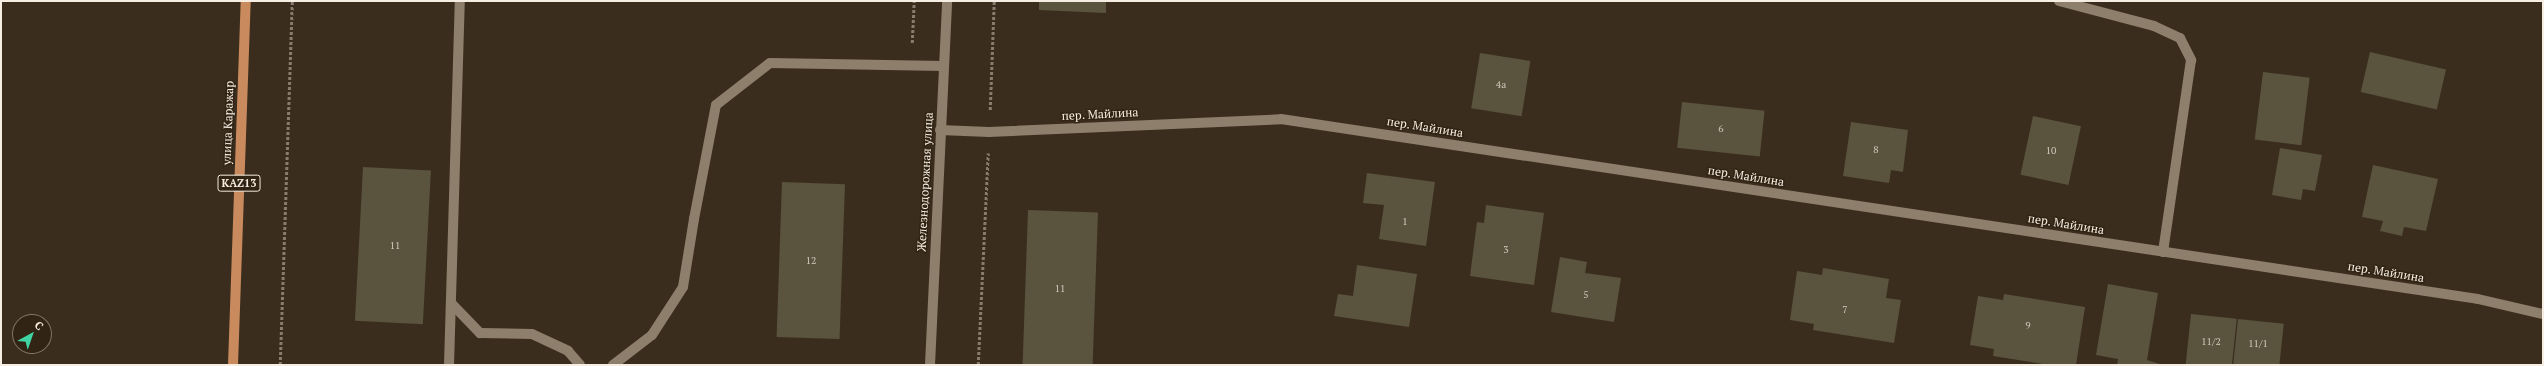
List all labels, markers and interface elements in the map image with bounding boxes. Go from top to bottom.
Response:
house number: 4а [1496,79,1506,91]
street label: улица Каражар [219,81,237,165]
street label: пер. Майлина [1061,105,1139,123]
street label: Железнодорожная улица [914,112,936,252]
street label: пер. Майлина [1386,114,1464,140]
house number: 6 [1718,123,1724,135]
house number: 8 [1873,144,1879,156]
house number: 10 [2046,145,2056,157]
street label: пер. Майлина [1707,163,1785,189]
road number: KAZ13 [217,174,261,192]
street label: пер. Майлина [2027,211,2105,237]
house number: 1 [1402,216,1408,228]
house number: 11 [390,240,400,252]
house number: 3 [1503,244,1509,256]
house number: 12 [806,255,816,267]
street label: пер. Майлина [2347,259,2425,285]
house number: 11 [1055,283,1065,295]
house number: 5 [1583,289,1589,301]
house number: 7 [1842,304,1848,316]
north arrow [12,314,52,354]
text: С [32,318,46,333]
house number: 9 [2025,320,2031,332]
house number: 11/2 [2201,336,2221,348]
house number: 11/1 [2248,338,2268,350]

